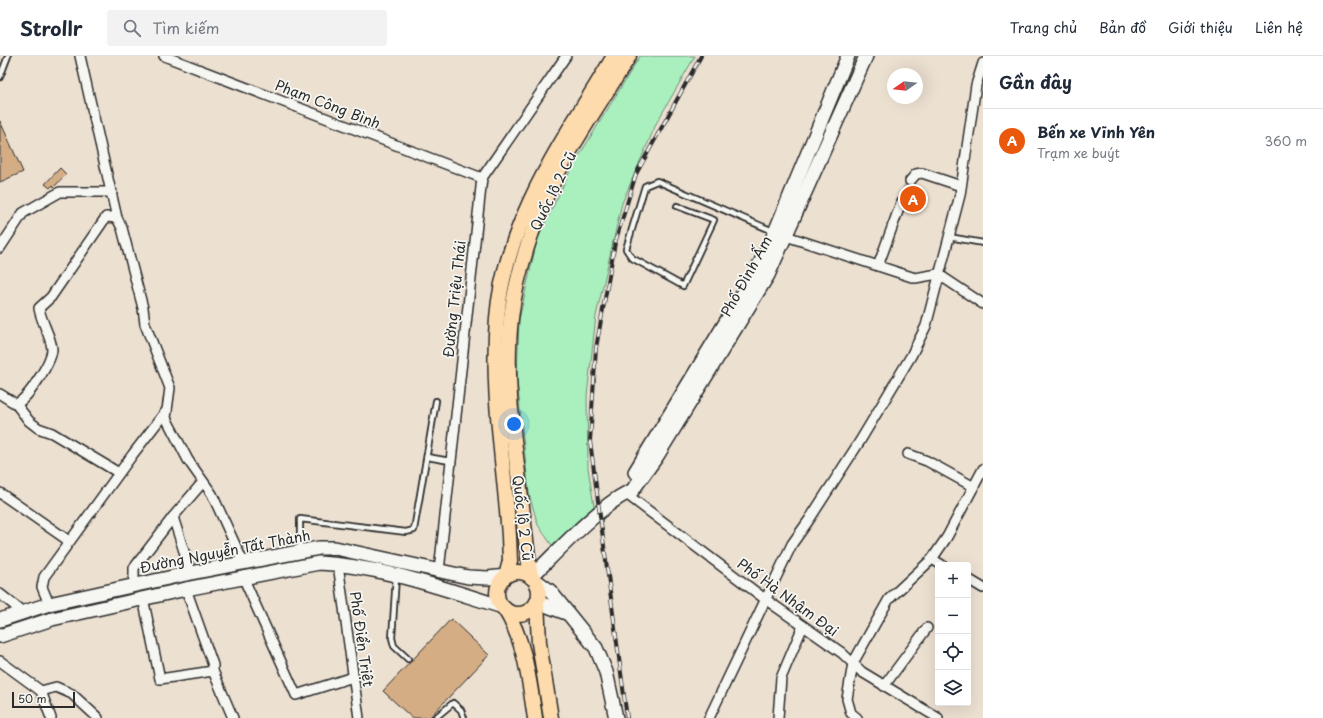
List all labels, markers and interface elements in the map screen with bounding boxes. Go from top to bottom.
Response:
search box [107,10,387,46]
text: Strollr [20,14,83,42]
text: Tìm kiếm [153,16,220,39]
icon: search [121,17,143,39]
text: Trang chủ [1010,17,1077,38]
text: Bản đồ [1099,17,1146,38]
text: Giới thiệu [1168,17,1233,38]
text: Liên hệ [1255,17,1303,38]
north arrow [887,68,923,104]
text: Gần đây [999,69,1072,95]
street label: Phạm Công Bình [272,74,384,134]
text: Bến xe Vĩnh Yên [1037,120,1155,143]
text: A [1007,131,1017,150]
text: 360 m [1264,131,1307,150]
text: Trạm xe buýt [1037,143,1120,162]
street label: Quốc lộ 2 Cũ [525,148,581,234]
pin: A [900,184,926,214]
street label: Phố Đình Ấm [715,232,777,320]
street label: Đường Triệu Thái [437,239,471,359]
your location [504,414,524,434]
street label: Quốc lộ 2 Cũ [507,474,539,562]
street label: Đường Nguyễn Tất Thành [138,524,312,578]
street label: Phố Hà Nhậm Đại [733,553,843,641]
map controls [935,562,971,706]
button: + [935,562,971,598]
street label: Phố Điển Triệt [345,590,379,688]
button: − [935,598,971,634]
button: locate [935,634,971,670]
button: layers [935,670,971,706]
scale bar [12,690,75,709]
text: 50 m [18,690,47,707]

